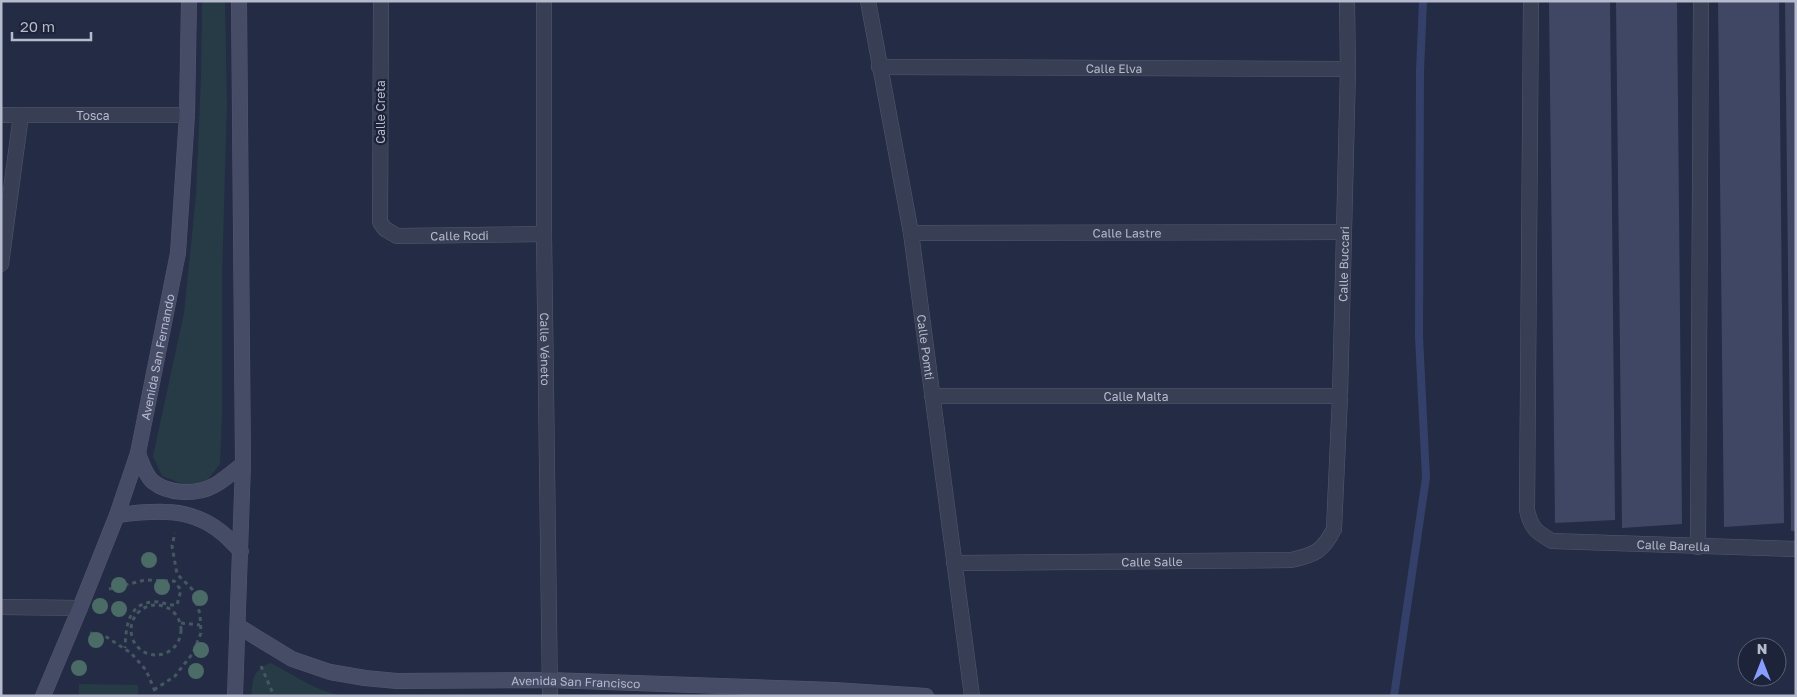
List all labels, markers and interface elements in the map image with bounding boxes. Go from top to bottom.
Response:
scale bar [12,10,91,42]
text: 20 m [20,17,55,35]
street label: Calle Elva [1086,60,1142,76]
street label: Calle Creta [373,80,388,144]
street label: Tosca [76,108,110,123]
street label: Calle Lastre [1092,225,1162,240]
street label: Calle Buccari [1335,226,1352,302]
street label: Calle Rodi [430,227,489,243]
street label: Avenida San Fernando [137,293,177,421]
street label: Calle Véneto [538,312,553,386]
street label: Calle Pomti [914,313,938,381]
street label: Calle Malta [1104,389,1168,404]
street label: Calle Barella [1636,536,1710,554]
street label: Calle Salle [1121,553,1183,569]
north arrow [1737,637,1787,687]
text: N [1757,640,1767,657]
street label: Avenida San Francisco [511,672,641,691]

